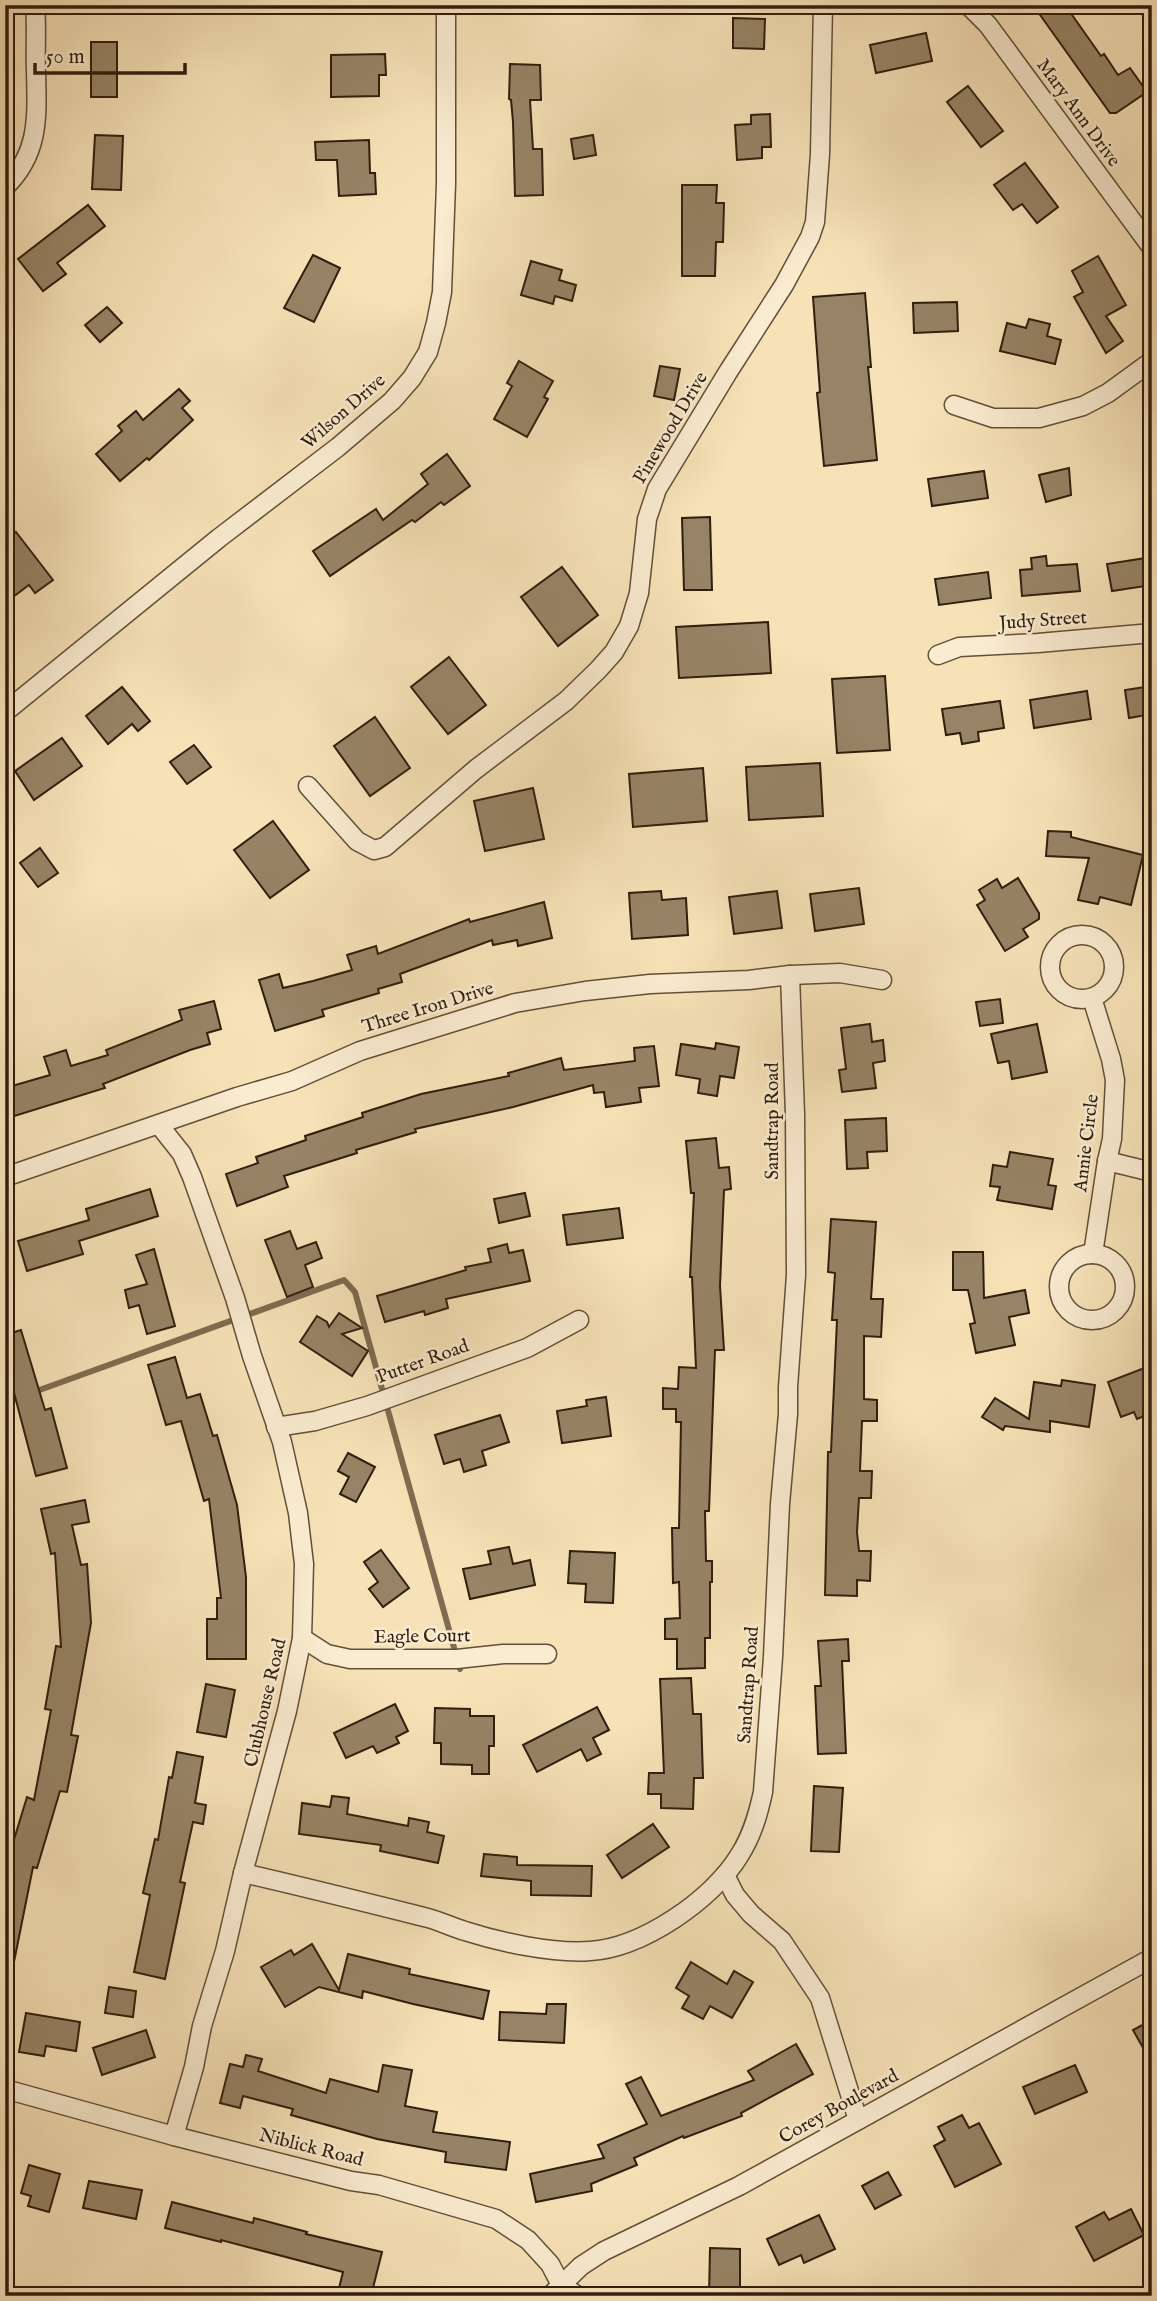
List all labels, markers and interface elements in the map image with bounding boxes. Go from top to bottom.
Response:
scale bar [35,32,186,76]
text: 50 m [46,44,85,71]
street label: Mary Ann Drive [1031,54,1125,172]
street label: Pinewood Drive [628,367,714,488]
street label: Wilson Drive [297,369,391,455]
street label: Judy Street [996,606,1088,636]
street label: Three Iron Drive [359,976,497,1039]
street label: Sandtrap Road [761,1061,785,1180]
street label: Annie Circle [1069,1092,1105,1194]
street label: Putter Road [373,1334,473,1390]
street label: Eagle Court [373,1624,471,1650]
street label: Sandtrap Road [733,1625,765,1744]
street label: Clubhouse Road [240,1636,293,1770]
street label: Corey Boulevard [775,2064,904,2150]
street label: Niblick Road [256,2123,367,2173]

